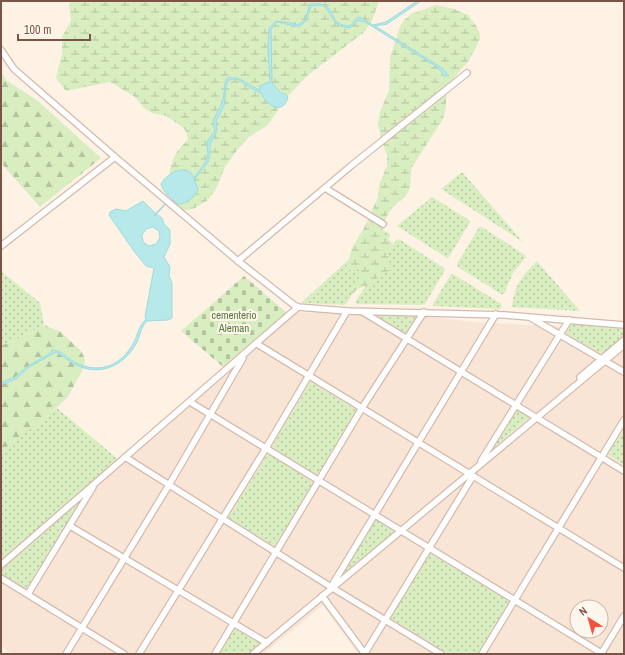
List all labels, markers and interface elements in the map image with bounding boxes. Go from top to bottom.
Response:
scale bar [18,16,90,42]
text: 100 m [24,22,51,38]
park label: cementerio Aleman [211,308,257,335]
north arrow [569,599,609,639]
text: N [576,603,590,619]

